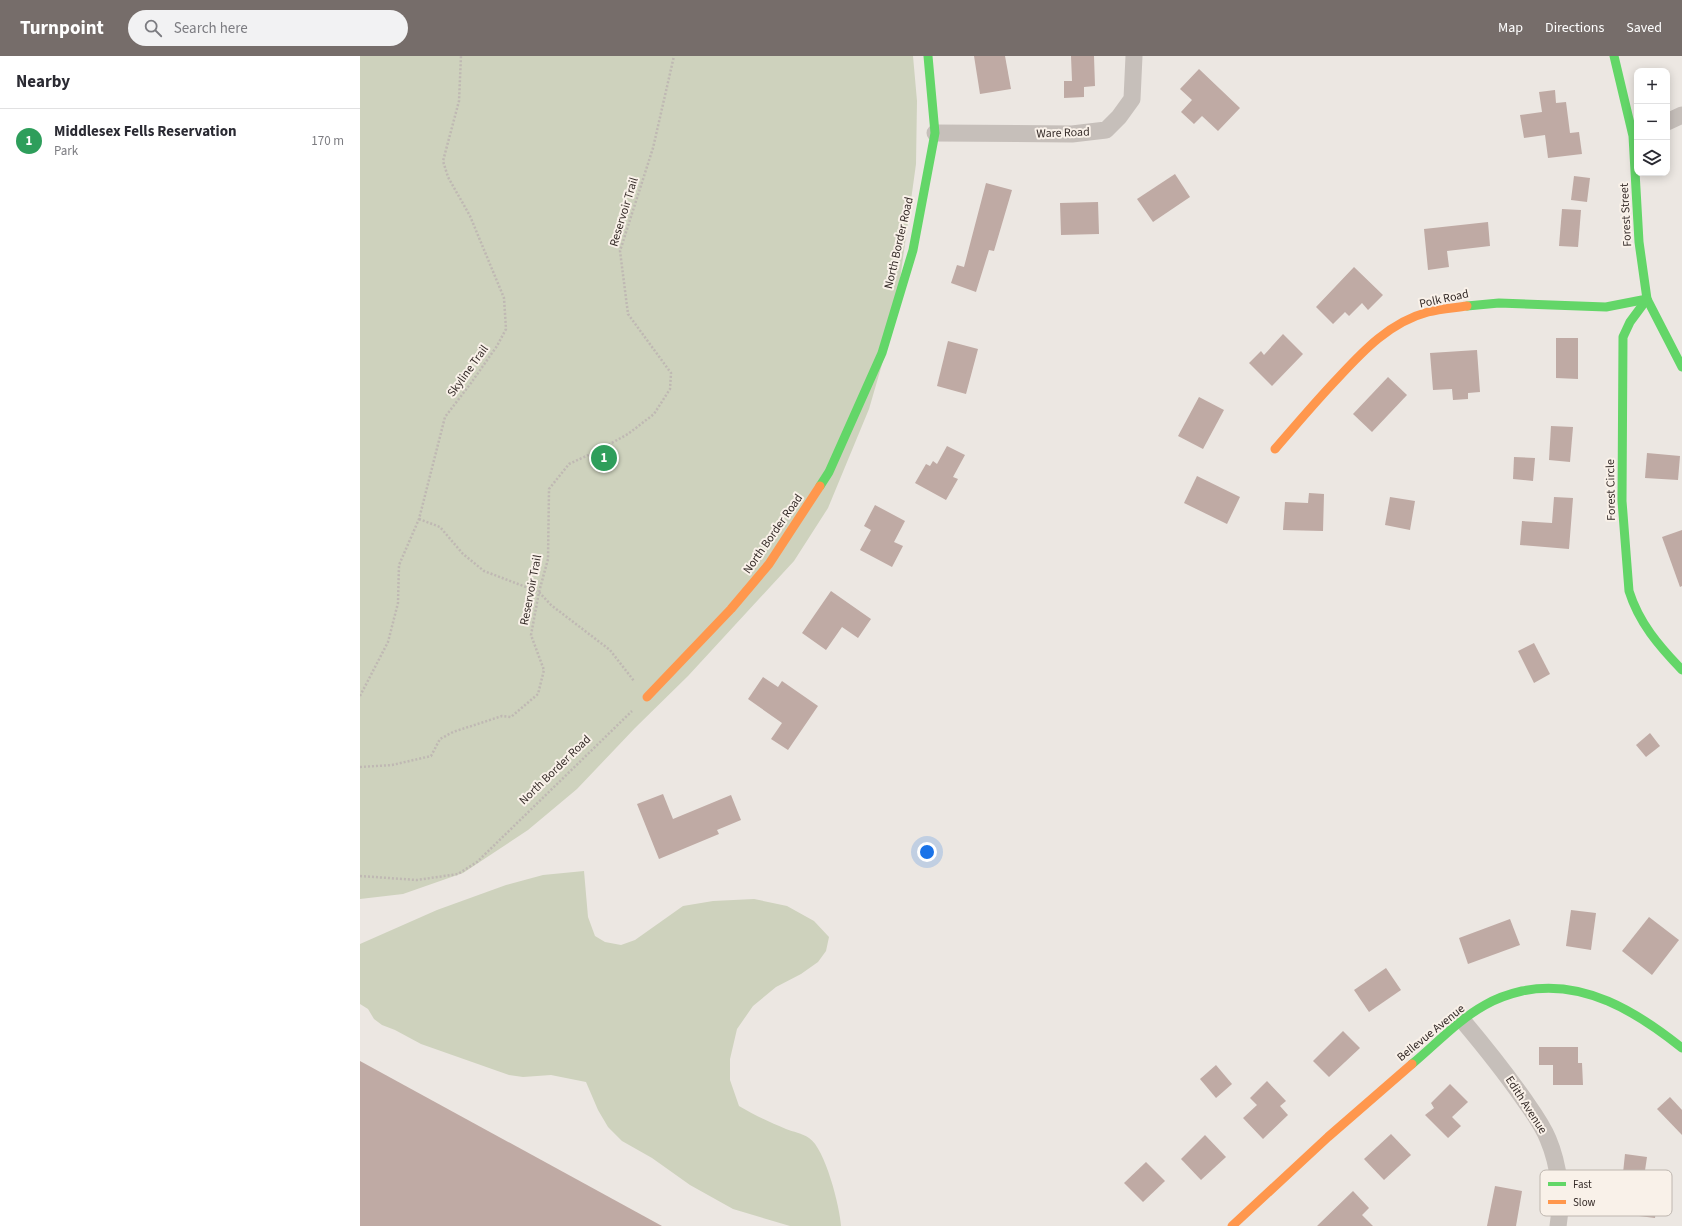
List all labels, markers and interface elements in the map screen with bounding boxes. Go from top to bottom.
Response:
search box [128,10,408,46]
text: Turnpoint [20,15,104,42]
icon: search [142,17,164,39]
text: Search here [174,18,248,39]
text: Map [1498,18,1523,38]
text: Directions [1545,18,1604,38]
text: Saved [1626,18,1662,38]
map controls [1634,68,1670,176]
button: + [1634,68,1670,104]
text: Nearby [16,70,70,94]
button: − [1634,104,1670,140]
text: Middlesex Fells Reservation [54,121,237,142]
street label: Ware Road [1036,124,1090,142]
text: 1 [26,132,32,150]
text: 170 m [311,132,344,150]
button: layers [1634,140,1670,176]
text: Park [54,142,78,160]
street label: Reservoir Trail [605,175,643,249]
street label: Forest Street [1616,183,1636,247]
street label: North Border Road [880,195,918,291]
street label: Polk Road [1418,285,1470,313]
street label: Skyline Trail [443,341,493,401]
pin: 1 [591,443,617,473]
street label: Forest Circle [1602,459,1620,521]
street label: North Border Road [739,491,807,577]
street label: Reservoir Trail [516,553,546,627]
street label: North Border Road [515,731,595,809]
your location [917,842,937,862]
street label: Bellevue Avenue [1394,1000,1468,1066]
street label: Edith Avenue [1501,1073,1551,1137]
legend [1540,1170,1672,1216]
text: Fast [1573,1177,1592,1192]
text: Slow [1573,1195,1596,1210]

